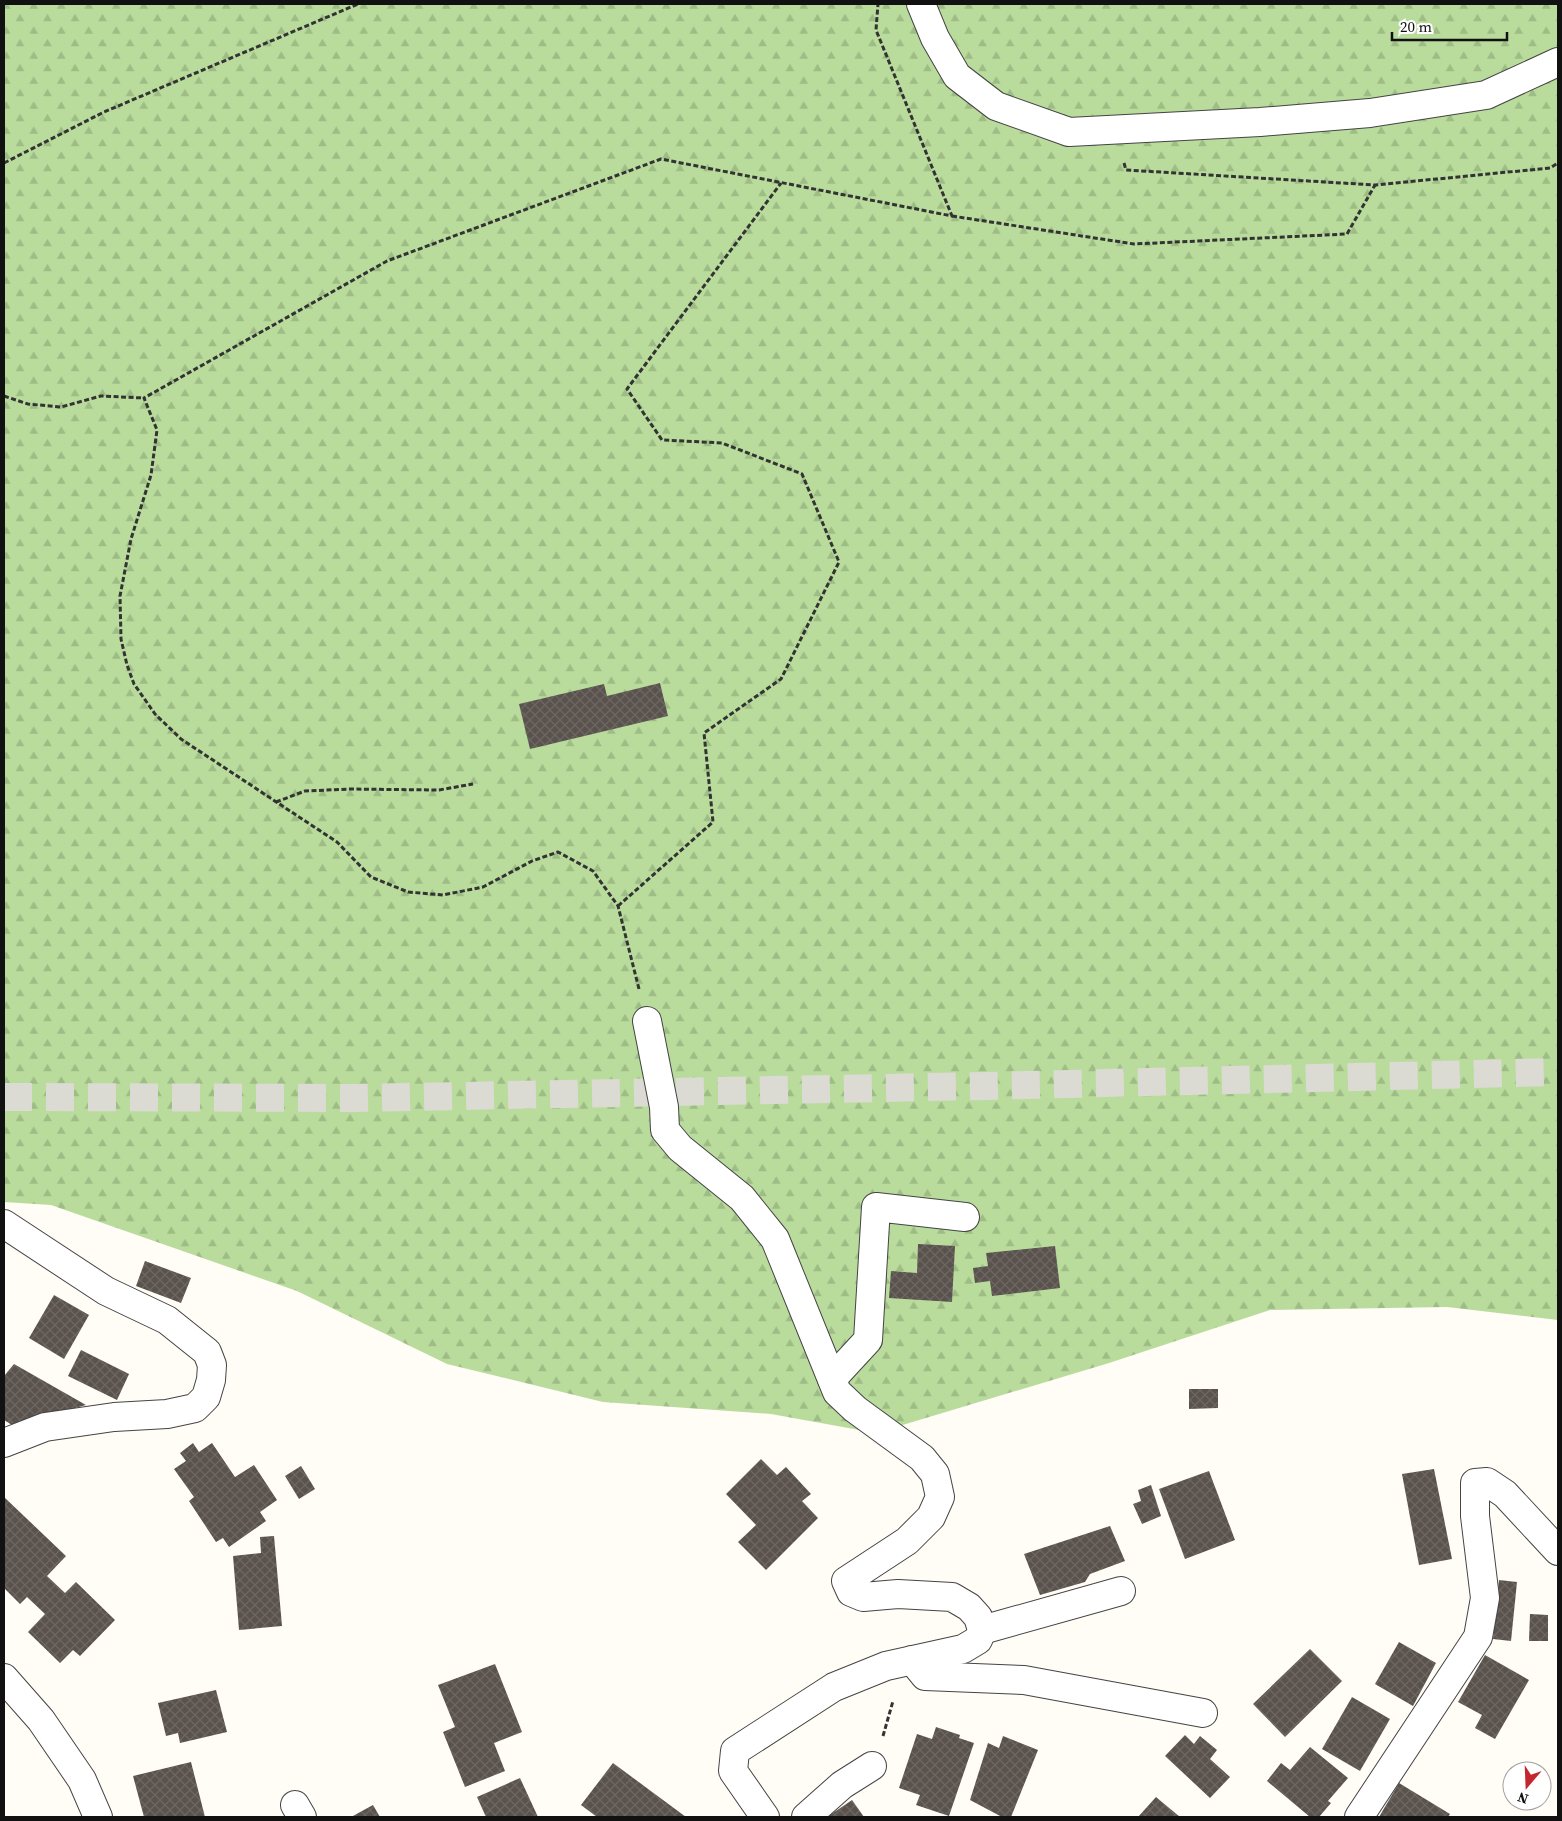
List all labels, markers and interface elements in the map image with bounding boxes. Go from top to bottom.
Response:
scale bar [1392,10,1507,42]
text: 20 m [1400,16,1432,37]
north arrow [1502,1761,1552,1811]
text: N [1515,1787,1531,1809]

